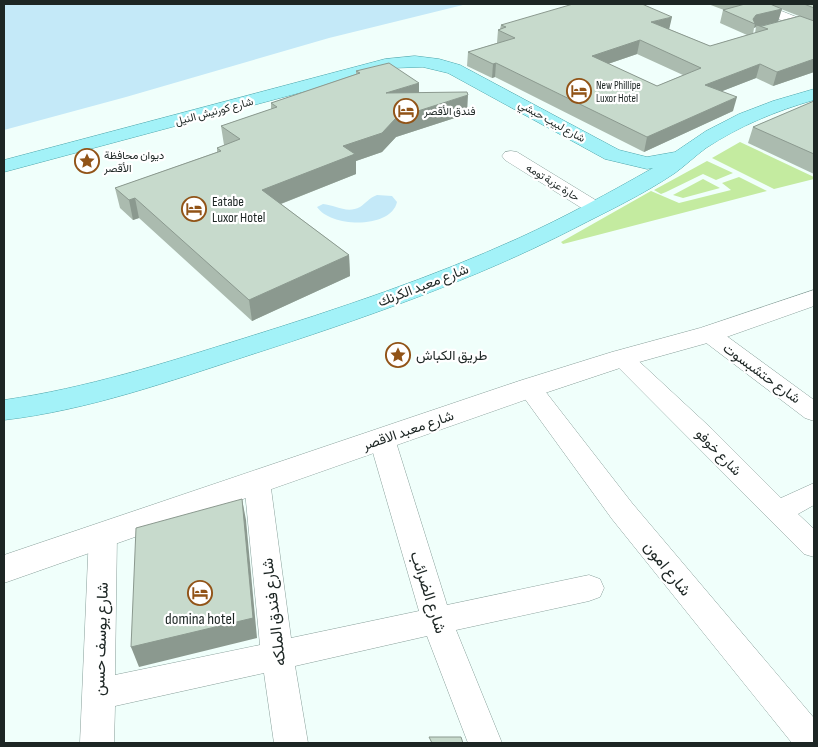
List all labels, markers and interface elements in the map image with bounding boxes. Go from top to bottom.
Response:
hotel icon: New Phillipe Luxor Hotel [566,78,592,104]
place label: New Phillipe Luxor Hotel [596,79,641,105]
street label: شارع كورنيش النيل [174,95,255,129]
hotel icon: فندق الأقصر [393,98,419,124]
street label: شارع لبيب حبشي [515,98,588,148]
place label: فندق الأقصر [423,105,476,118]
place icon: ديوان محافظة الأقصر [74,148,100,174]
place label: ديوان محافظة الأقصر [103,149,164,175]
street label: حارة عزبة تومه [524,161,582,204]
place label: Eatabe Luxor Hotel [212,193,265,226]
hotel icon: Eatabe Luxor Hotel [181,196,207,222]
street label: شارع معبد الكرنك [375,260,472,312]
street label: شارع حتشبسوت [718,340,804,409]
place icon: طريق الكباش [385,342,411,368]
place label: طريق الكباش [416,347,487,364]
street label: شارع معبد الاقصر [359,407,457,456]
street label: شارع خوفو [691,425,745,481]
street label: شارع امون [638,538,695,601]
street label: شارع الضرائب [404,549,450,636]
street label: شارع فندق الملكه [258,557,292,667]
hotel icon: domina hotel [187,580,213,606]
street label: شارع يوسف حسن [90,582,114,696]
place label: domina hotel [165,610,235,629]

